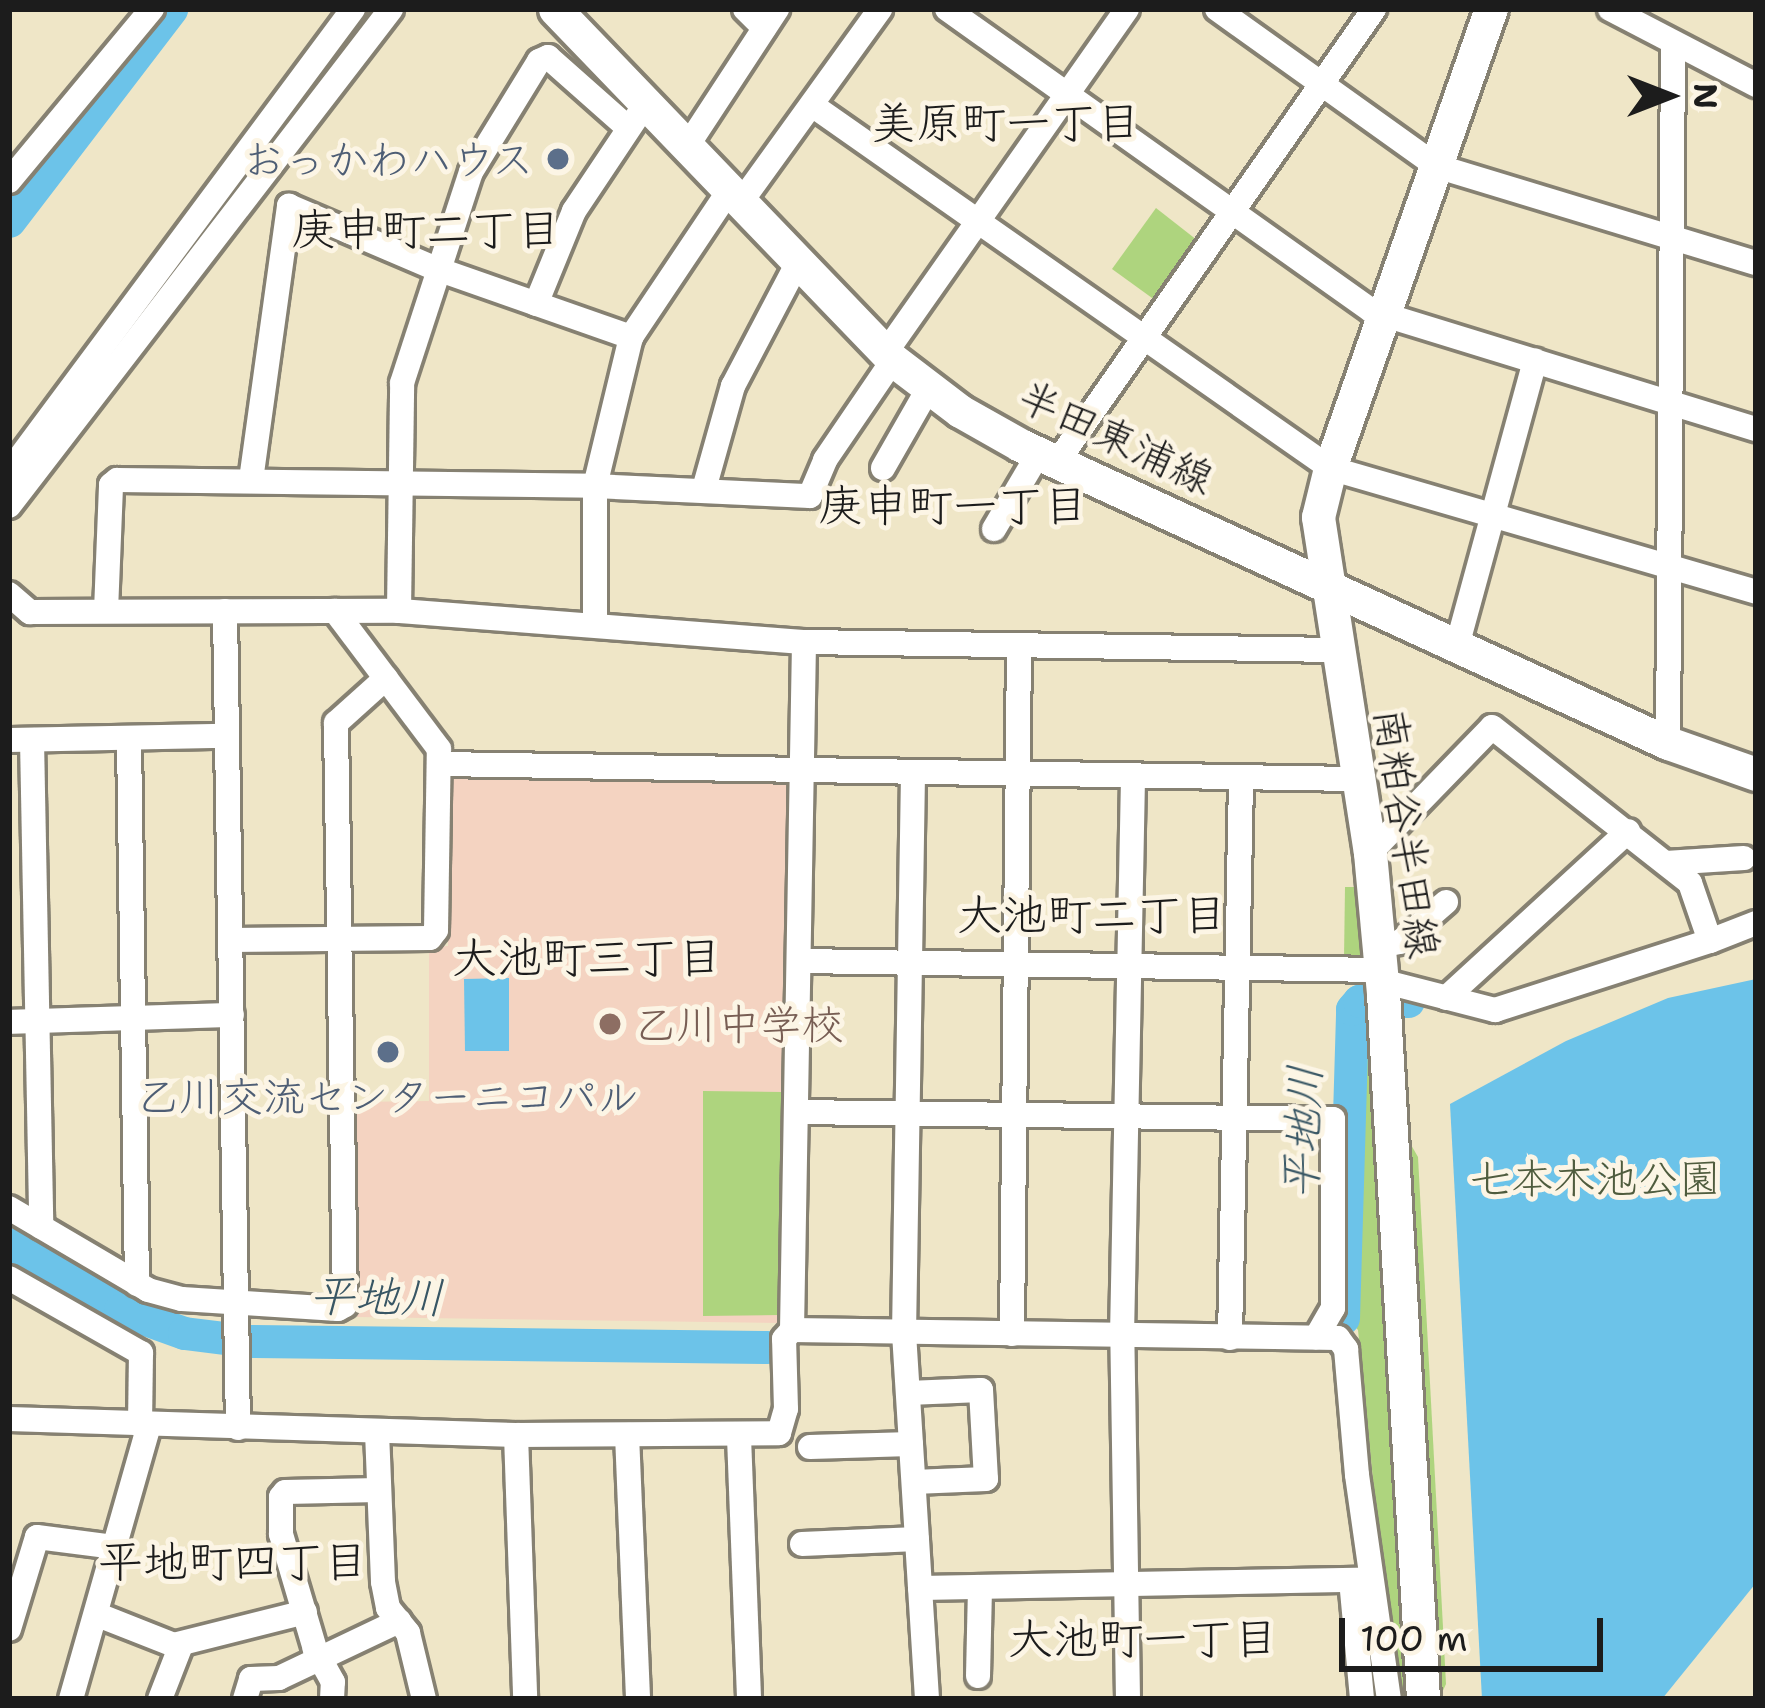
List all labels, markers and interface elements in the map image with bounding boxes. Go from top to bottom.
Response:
north arrow [1609,36,1729,156]
text: N [1683,83,1728,109]
district label: 美原町一丁目 [871,96,1141,150]
place label: おっかわハウス [240,134,534,184]
marker: おっかわハウス [545,146,571,172]
district label: 庚申町二丁目 [291,203,561,257]
street label: 半田東浦線 [1010,370,1222,504]
district label: 庚申町一丁目 [818,479,1088,533]
street label: 南粕谷半田線 [1365,705,1449,961]
district label: 大池町二丁目 [957,888,1227,942]
district label: 大池町三丁目 [452,931,722,985]
place label: 乙川中学校 [634,999,844,1049]
marker: 乙川中学校 [597,1011,623,1037]
marker: 乙川交流センターニコパル [375,1039,401,1065]
water label: 平地川 [1274,1064,1332,1200]
place label: 乙川交流センターニコパル [136,1071,640,1121]
park label: 七本木池公園 [1469,1153,1721,1203]
water label: 平地川 [309,1269,445,1325]
district label: 平地町四丁目 [98,1535,368,1589]
scale bar [1345,1594,1609,1668]
district label: 大池町一丁目 [1008,1612,1278,1666]
text: 100 m [1360,1614,1468,1663]

